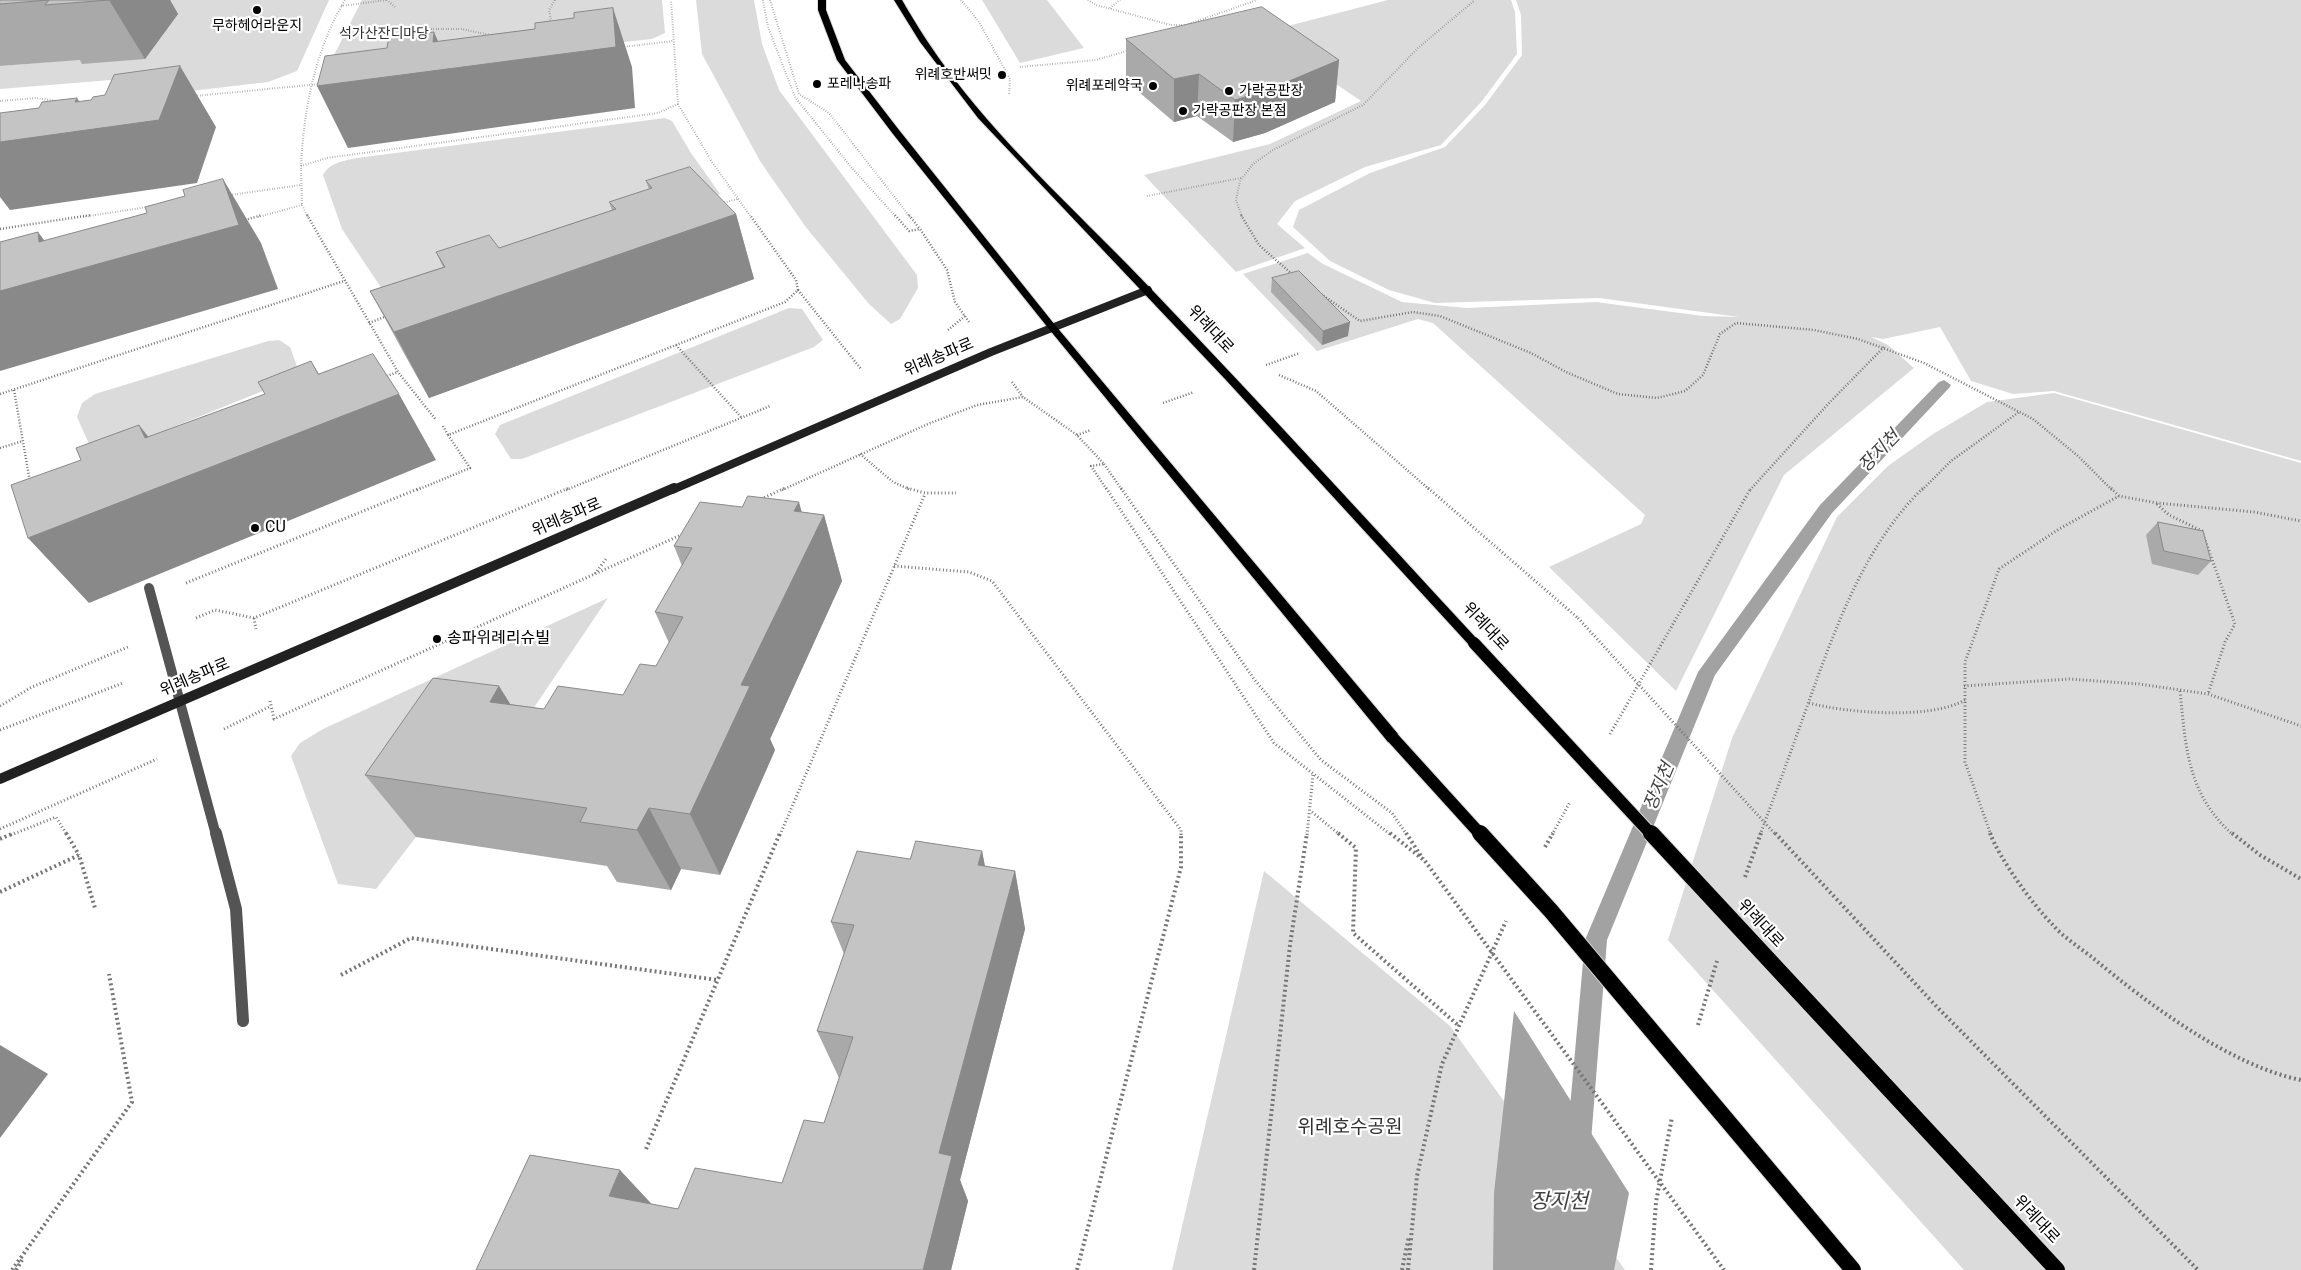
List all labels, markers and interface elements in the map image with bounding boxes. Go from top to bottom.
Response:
marker: 무하헤어라운지 [251,4,263,16]
place label: 무하헤어라운지 [212,18,302,34]
park label: 석가산잔디마당 [339,26,429,42]
place label: 위례호반써밋 [915,67,992,83]
marker: 위례호반써밋 [996,69,1008,81]
place label: 포레나송파 [827,76,891,92]
marker: 포레나송파 [811,78,823,90]
place label: 위례포레약국 [1066,78,1143,94]
marker: 위례포레약국 [1147,80,1159,92]
place label: 가락공판장 [1239,83,1303,99]
marker: 가락공판장 [1223,85,1235,97]
place label: 가락공판장 본점 [1193,103,1287,119]
marker: 가락공판장 본점 [1177,105,1189,117]
street label: 위례대로 [1183,302,1237,358]
street label: 위례송파로 [901,335,977,381]
water label: 장지천 [1855,427,1905,477]
street label: 위례송파로 [529,495,605,541]
place label: CU [265,518,286,538]
marker: CU [249,522,261,534]
street label: 위례대로 [1458,599,1512,655]
place label: 송파위례리슈빌 [447,629,550,649]
marker: 송파위례리슈빌 [431,633,443,645]
street label: 위례송파로 [157,655,233,701]
water label: 장지천 [1640,760,1680,814]
street label: 위례대로 [1733,896,1787,952]
park label: 위례호수공원 [1298,1117,1402,1139]
water label: 장지천 [1530,1190,1588,1216]
street label: 위례대로 [2009,1192,2063,1248]

